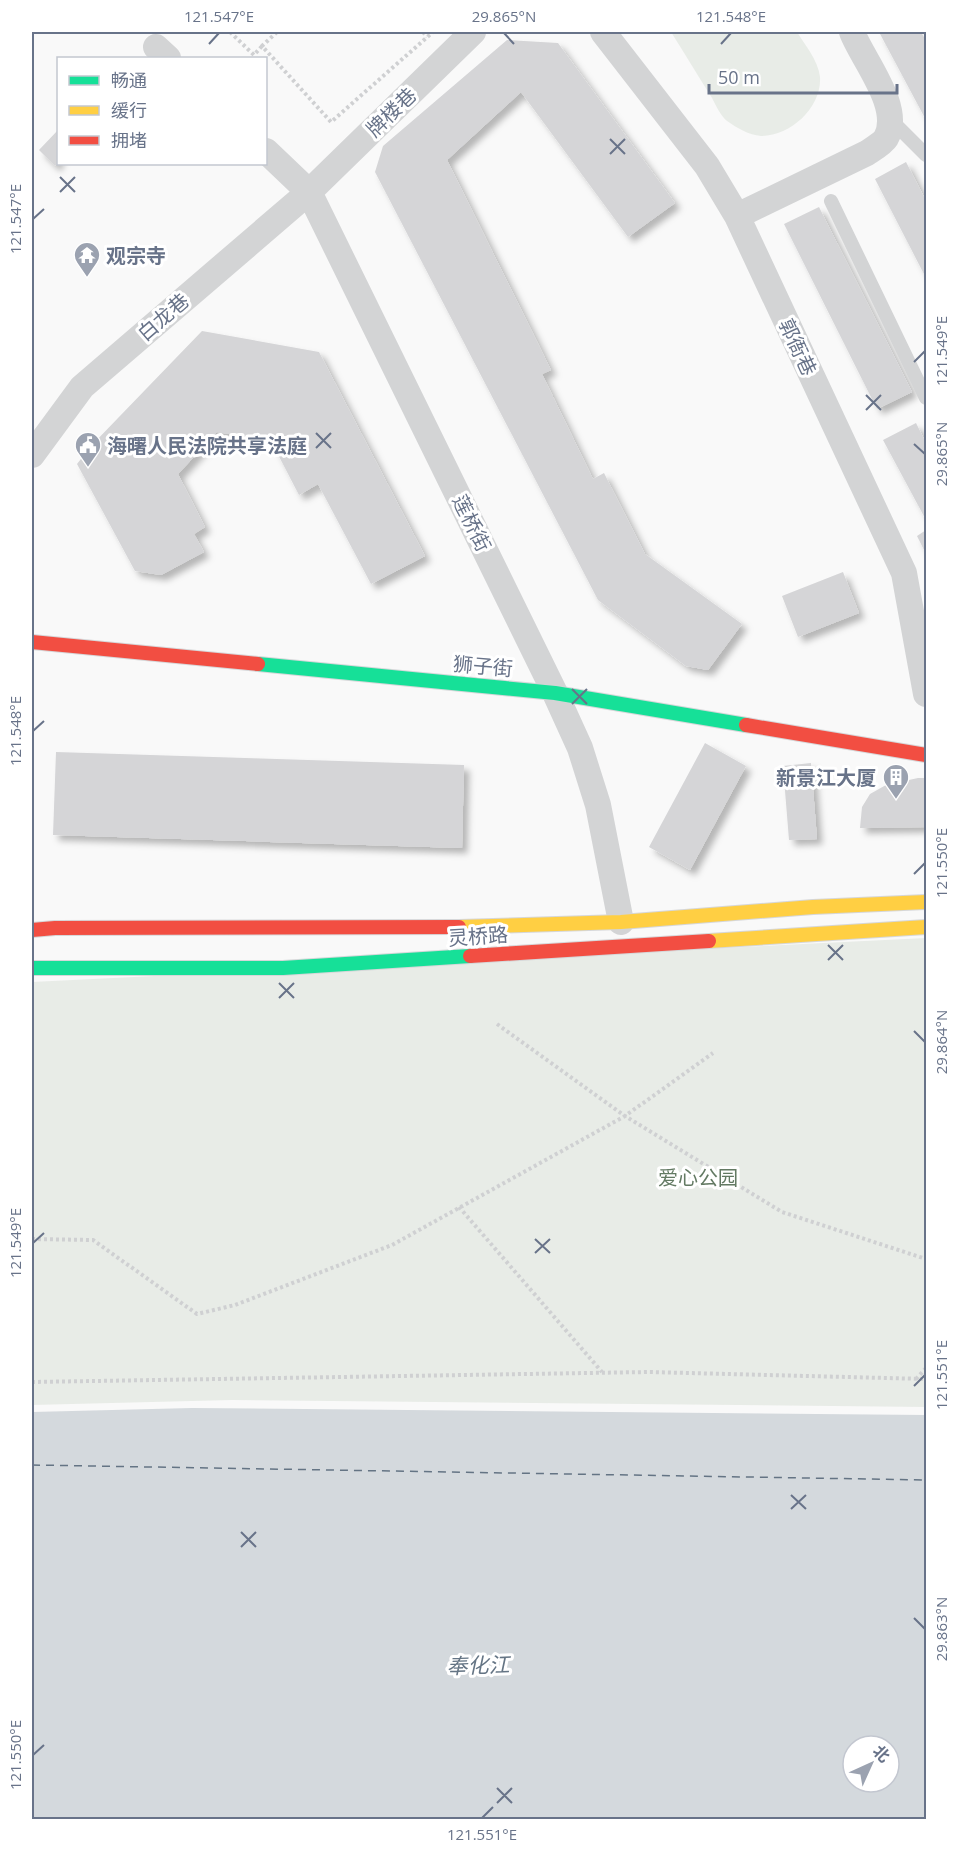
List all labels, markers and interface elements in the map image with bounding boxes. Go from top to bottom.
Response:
text: 121.547°E [184,6,254,26]
text: 29.865°N [472,6,536,26]
text: 121.548°E [696,6,766,26]
legend [57,57,267,165]
scale bar [709,57,896,95]
text: 50 m [718,65,760,89]
text: 畅通 [111,68,147,92]
street label: 牌楼巷 [360,81,422,143]
text: 缓行 [111,98,147,122]
text: 拥堵 [111,128,147,152]
text: 121.547°E [5,184,25,254]
temple icon: 观宗寺 [72,240,102,278]
place label: 观宗寺 [106,242,166,269]
street label: 白龙巷 [132,287,194,347]
street label: 郭衙巷 [773,314,823,380]
text: 121.549°E [931,316,951,386]
text: 29.865°N [931,422,951,486]
public building icon: 海曙人民法院共享法庭 [73,430,103,468]
place label: 海曙人民法院共享法庭 [107,432,307,459]
street label: 莲桥街 [447,490,497,556]
street label: 狮子街 [452,650,514,682]
text: 121.548°E [5,696,25,766]
building icon: 新景江大厦 [881,762,911,800]
place label: 新景江大厦 [776,764,876,791]
text: 121.550°E [931,828,951,898]
street label: 灵桥路 [447,920,509,952]
text: 29.864°N [931,1010,951,1074]
park label: 爱心公园 [658,1164,738,1191]
text: 121.549°E [5,1208,25,1278]
text: 121.551°E [931,1340,951,1410]
text: 29.863°N [931,1597,951,1661]
water label: 奉化江 [446,1650,512,1680]
text: 121.550°E [5,1720,25,1790]
north arrow [841,1734,901,1794]
text: 北 [868,1740,895,1767]
text: 121.551°E [447,1824,517,1844]

